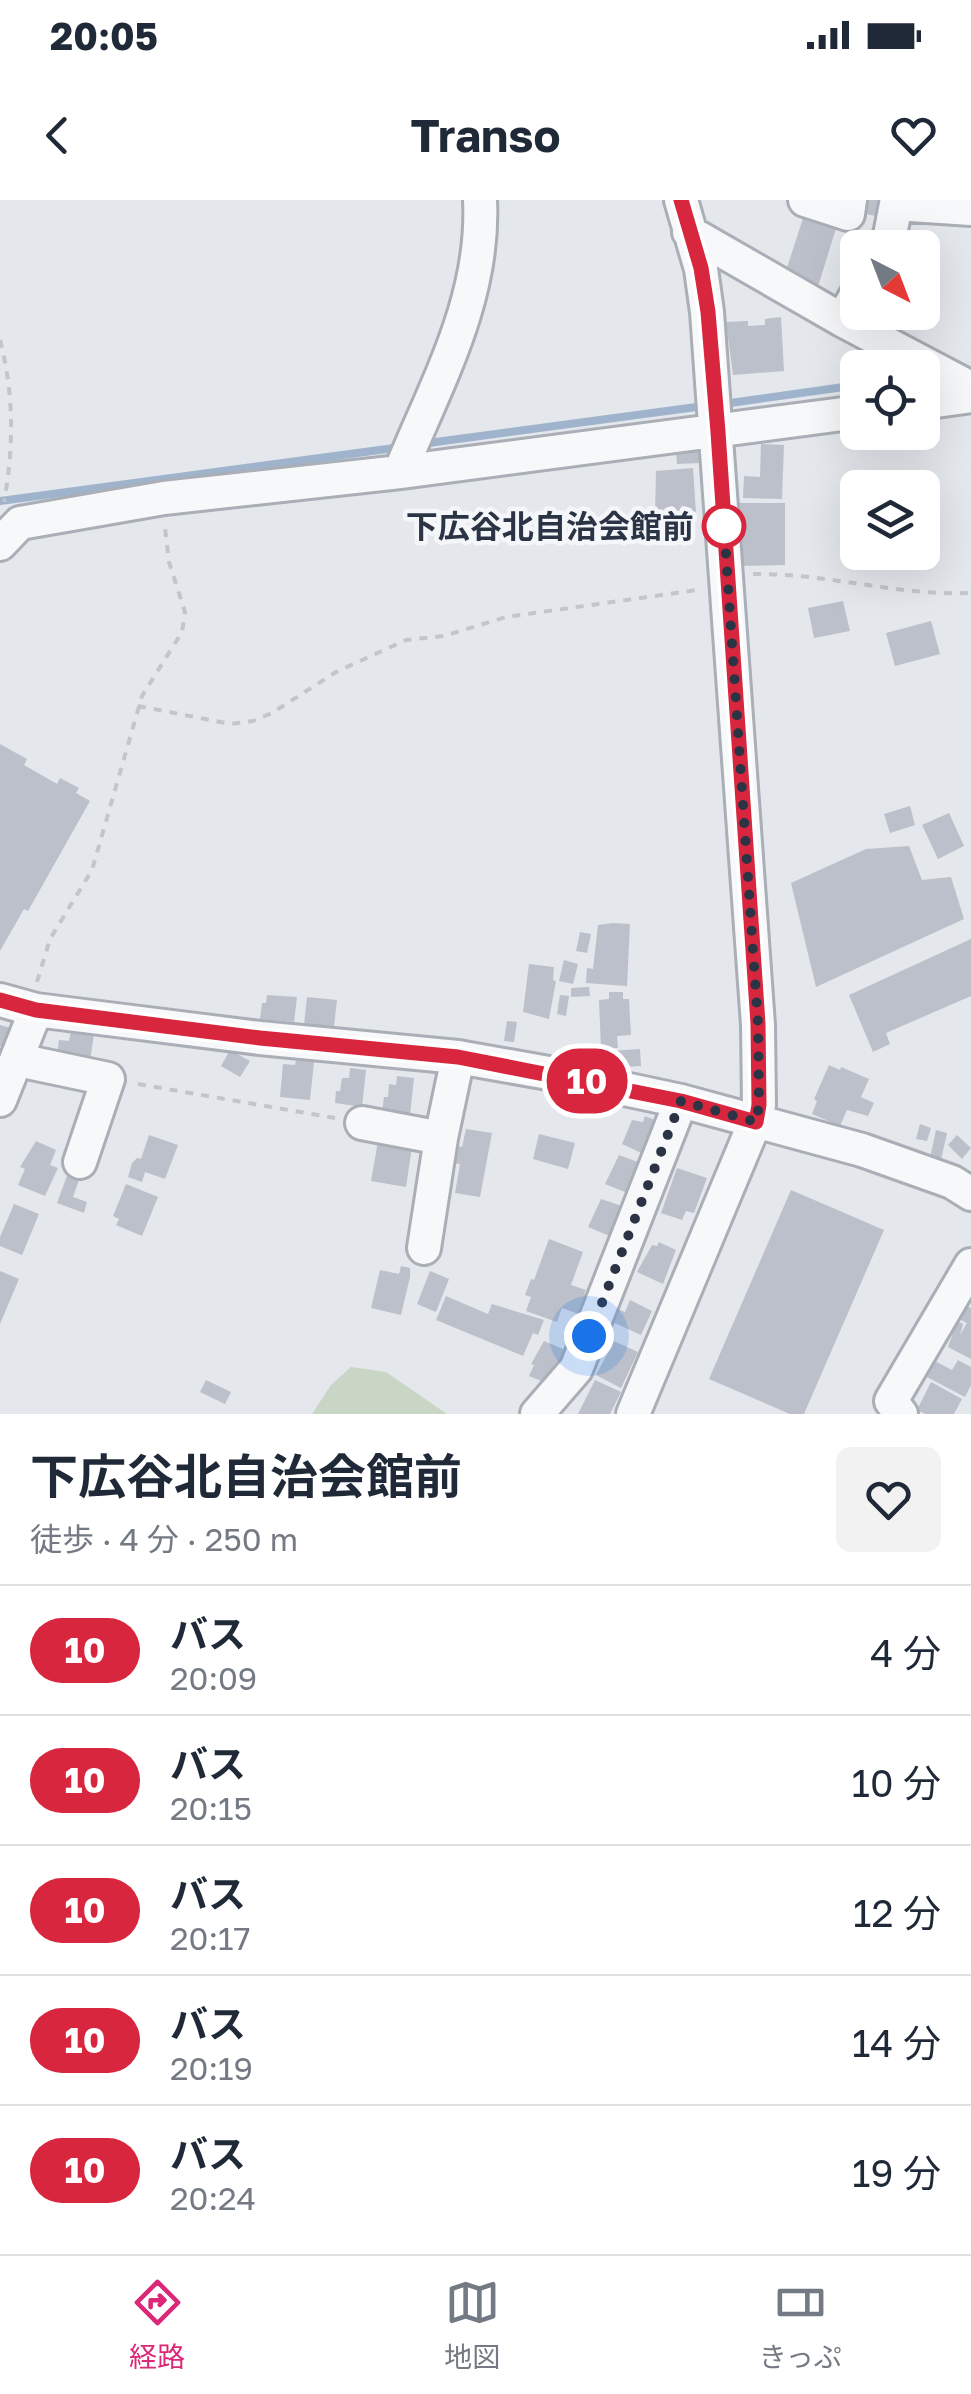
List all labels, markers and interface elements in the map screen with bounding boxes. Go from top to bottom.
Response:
text: 20:05 [50,13,158,58]
icon: back [30,108,85,163]
text: Transo [411,108,560,162]
icon: heart [886,108,941,163]
north arrow [840,230,940,330]
map controls [840,230,940,570]
button: locate [840,350,940,450]
button: layers [840,470,940,570]
marker: 下広谷北自治会館前 [703,505,745,547]
place label: 下広谷北自治会館前 [406,507,694,545]
line badge: 10 [542,1048,632,1114]
text: 10 [567,1060,607,1102]
your location [564,1311,614,1361]
text: 下広谷北自治会館前 [30,1447,462,1505]
button: heart [836,1447,941,1552]
text: 徒歩 · 4 分 · 250 m [30,1520,298,1558]
text: バス [170,1611,246,1656]
text: 10 [65,1629,105,1671]
text: 4 分 [870,1630,941,1675]
text: 20:09 [170,1659,257,1697]
text: バス [170,1741,246,1786]
text: 10 [65,1759,105,1801]
text: 10 分 [852,1760,941,1805]
text: 20:15 [170,1789,252,1827]
text: バス [170,1871,246,1916]
text: 10 [65,1889,105,1931]
text: 12 分 [853,1890,941,1935]
text: 20:17 [170,1919,250,1957]
text: バス [170,2001,246,2046]
text: 10 [65,2019,105,2061]
text: 14 分 [852,2020,941,2065]
text: 20:19 [170,2049,253,2087]
text: バス [170,2131,246,2176]
text: 10 [65,2149,105,2191]
text: 19 分 [852,2150,941,2195]
text: 20:24 [170,2179,256,2217]
tab: 経路 [129,2275,185,2375]
tab: 地図 [444,2275,500,2375]
tab: きっぷ [759,2275,842,2375]

